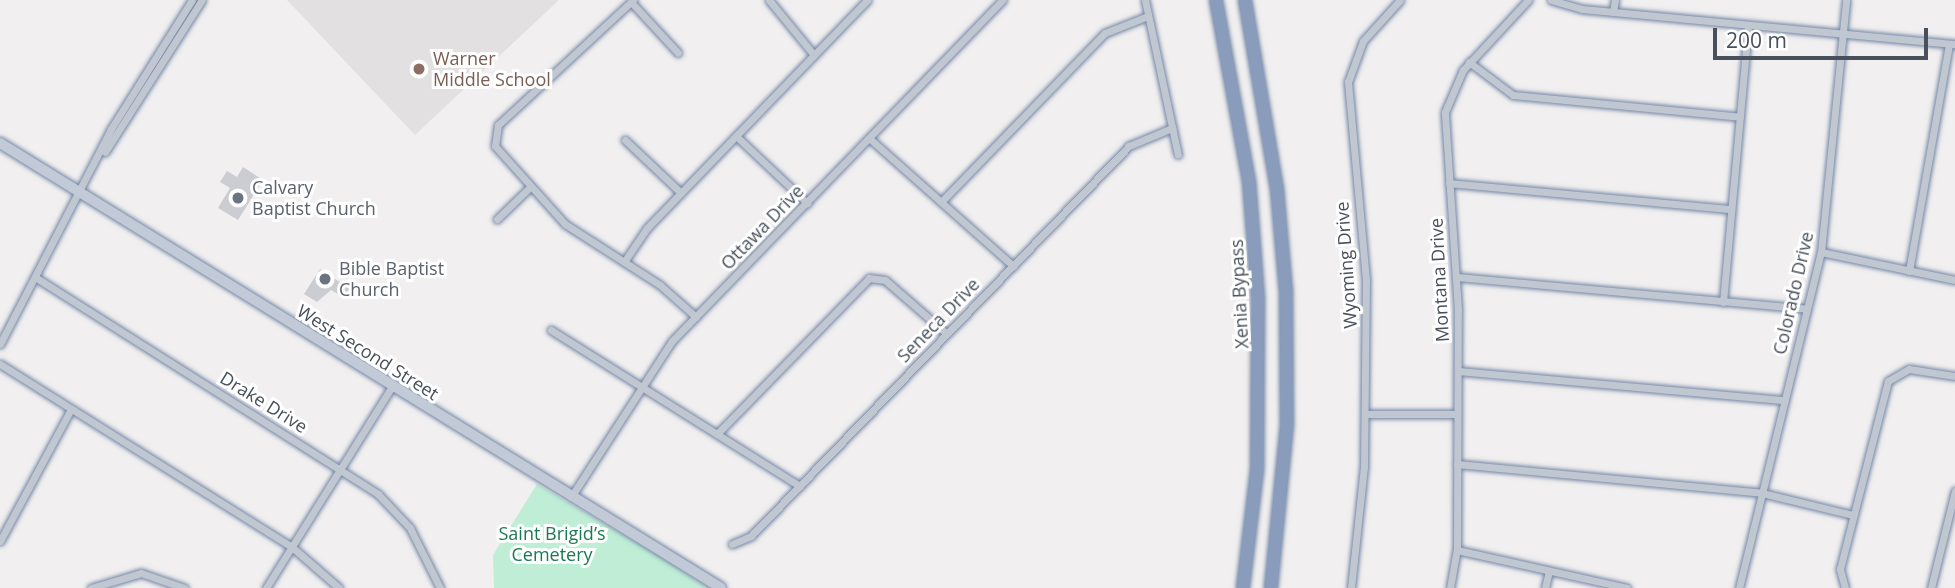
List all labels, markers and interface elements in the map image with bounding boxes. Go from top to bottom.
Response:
scale bar [1717,14,1932,58]
text: 200 m [1726,26,1787,54]
place label: Warner Middle School [433,48,551,90]
marker: Warner Middle School [411,61,427,77]
place label: Calvary Baptist Church [252,177,376,220]
street label: Ottawa Drive [716,180,808,274]
marker: Calvary Baptist Church [230,190,246,206]
street label: Wyoming Drive [1331,201,1361,329]
street label: Montana Drive [1425,217,1453,343]
street label: Colorado Drive [1768,229,1818,357]
street label: Xenia Bypass [1225,239,1253,349]
place label: Bible Baptist Church [339,258,444,300]
marker: Bible Baptist Church [317,271,333,287]
street label: Seneca Drive [893,273,983,367]
street label: West Second Street [293,300,443,404]
street label: Drake Drive [216,367,312,437]
park label: Saint Brigid’s Cemetery [498,523,606,566]

